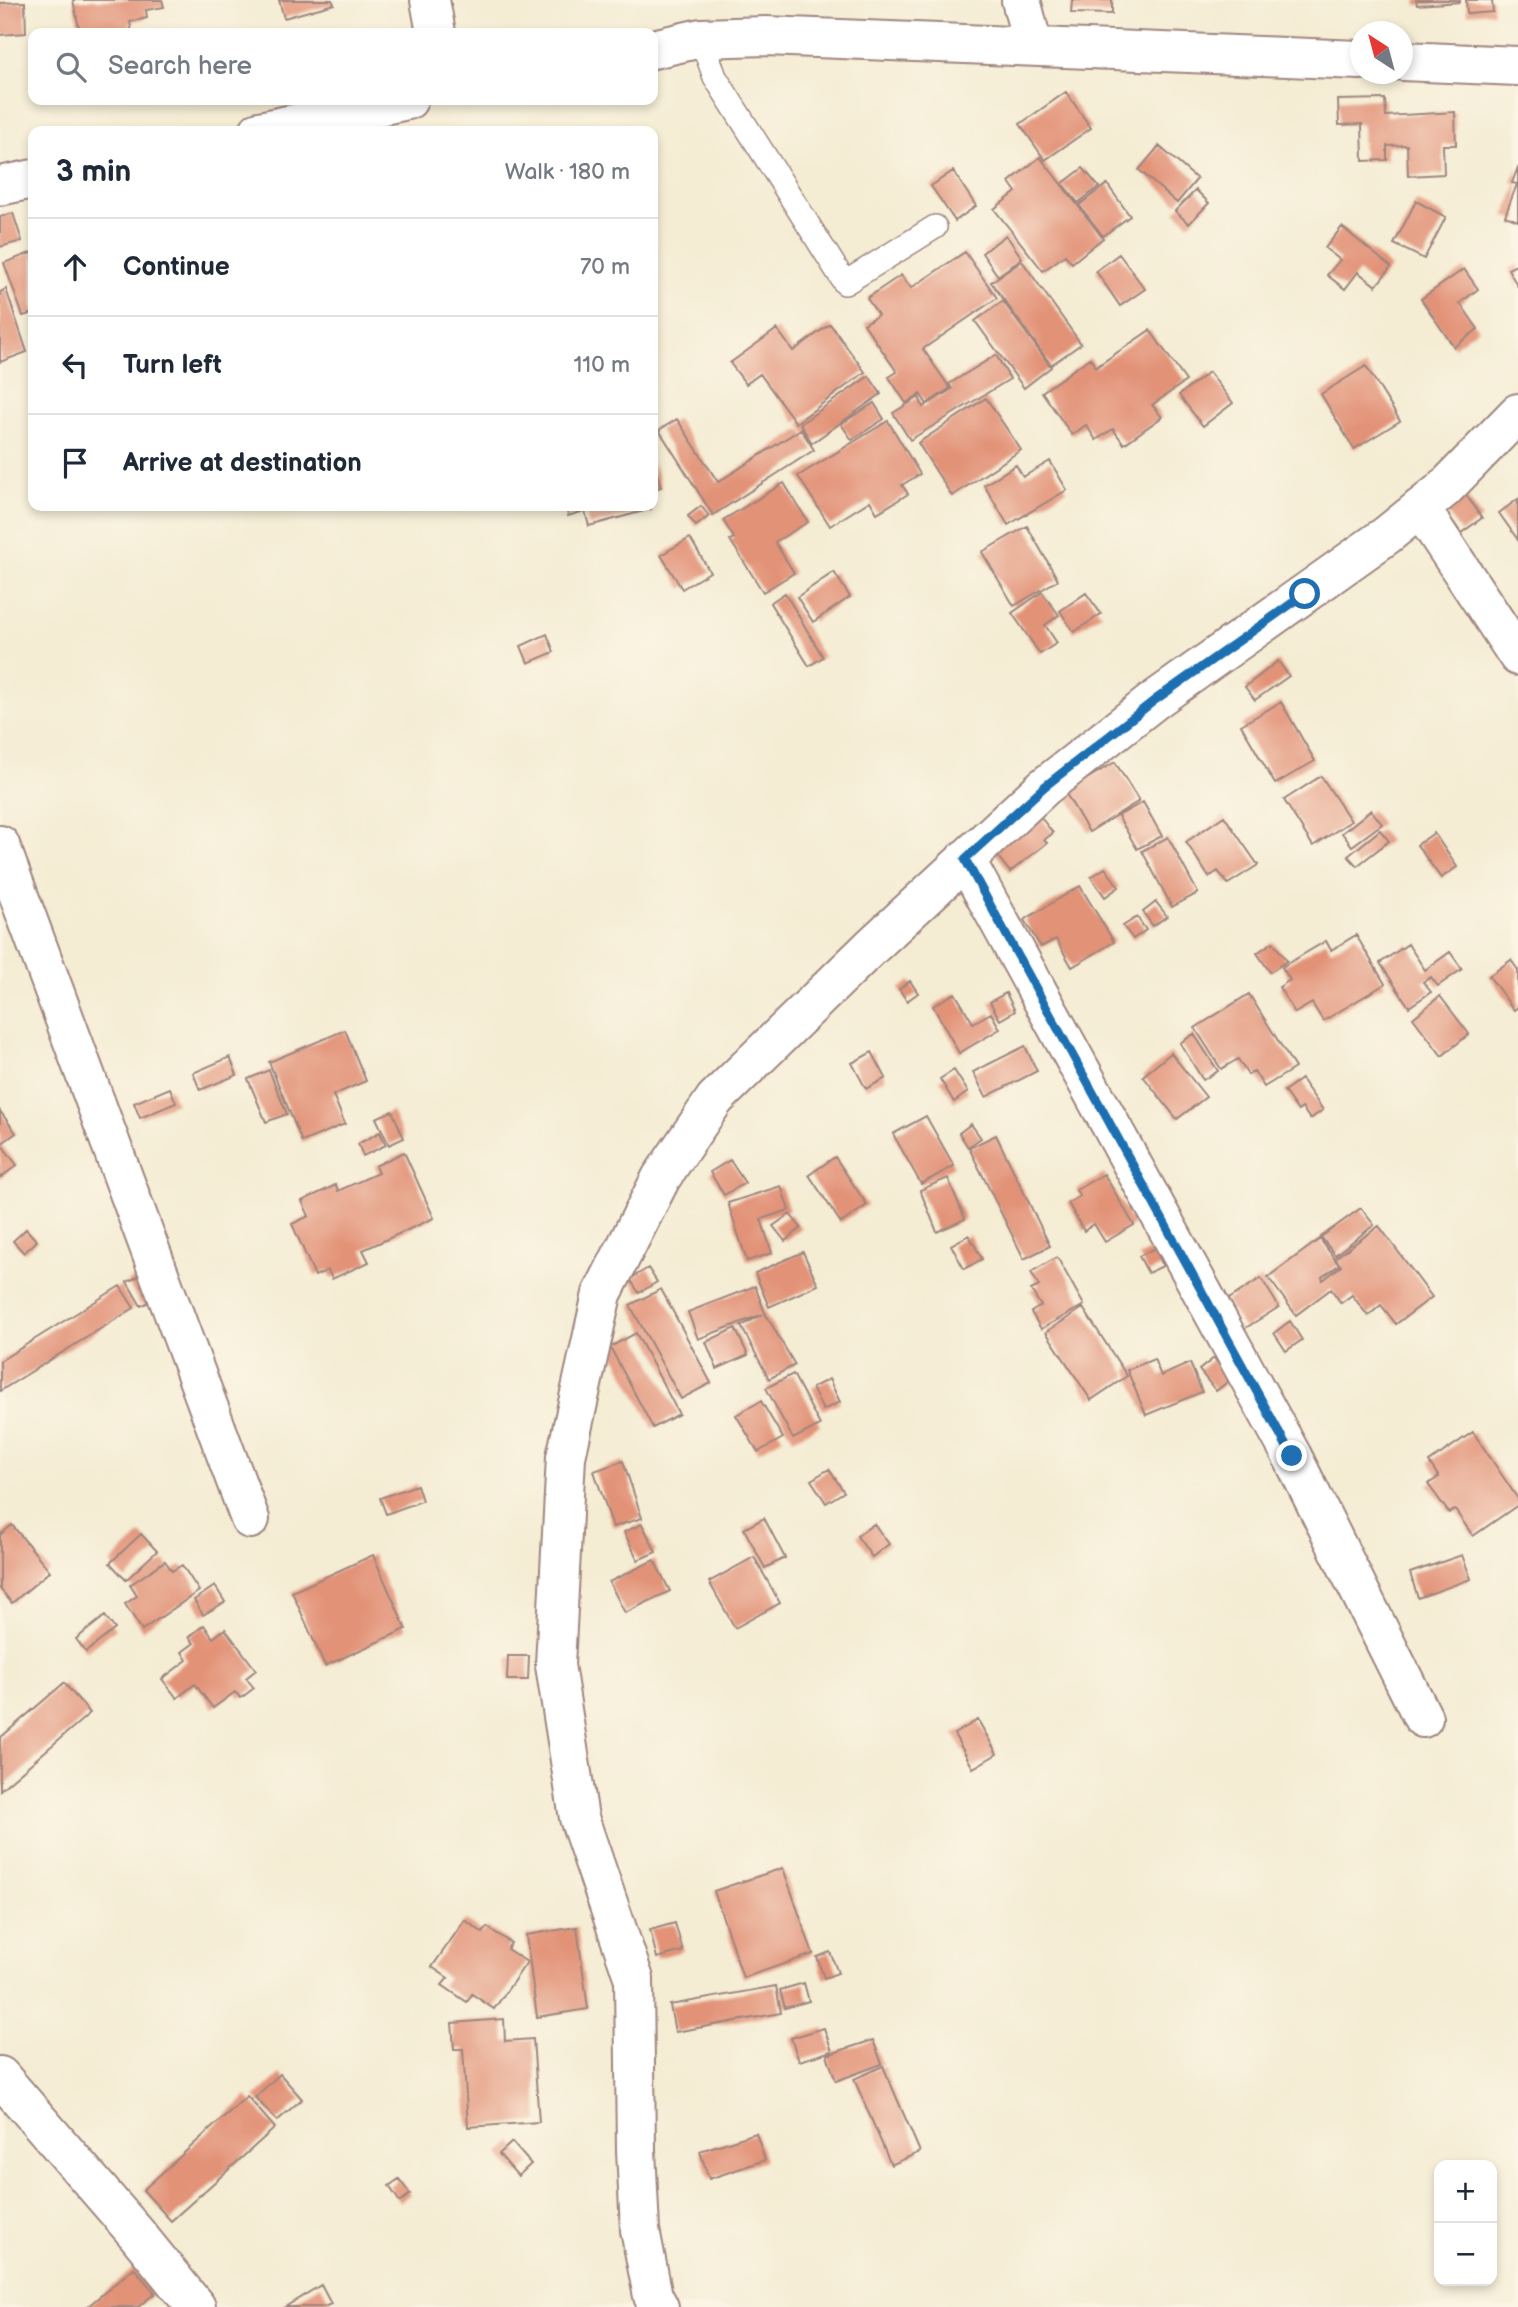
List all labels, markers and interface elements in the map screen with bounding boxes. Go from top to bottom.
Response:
north arrow [1350,21,1413,84]
search box [28,28,658,105]
icon: search [52,48,90,86]
text: Search here [108,51,252,82]
text: 3 min [56,154,131,190]
text: Walk · 180 m [505,158,630,186]
icon: ahead [56,248,94,286]
text: Continue [123,252,230,283]
text: 70 m [580,253,630,281]
icon: left [56,346,94,384]
text: Turn left [123,350,222,381]
text: 110 m [573,351,630,379]
icon: arrive [56,444,94,482]
text: Arrive at destination [123,448,362,479]
route start [1289,578,1320,609]
route end [1276,1440,1307,1471]
map controls [1434,2160,1497,2286]
button: + [1434,2160,1497,2223]
button: − [1434,2223,1497,2286]

